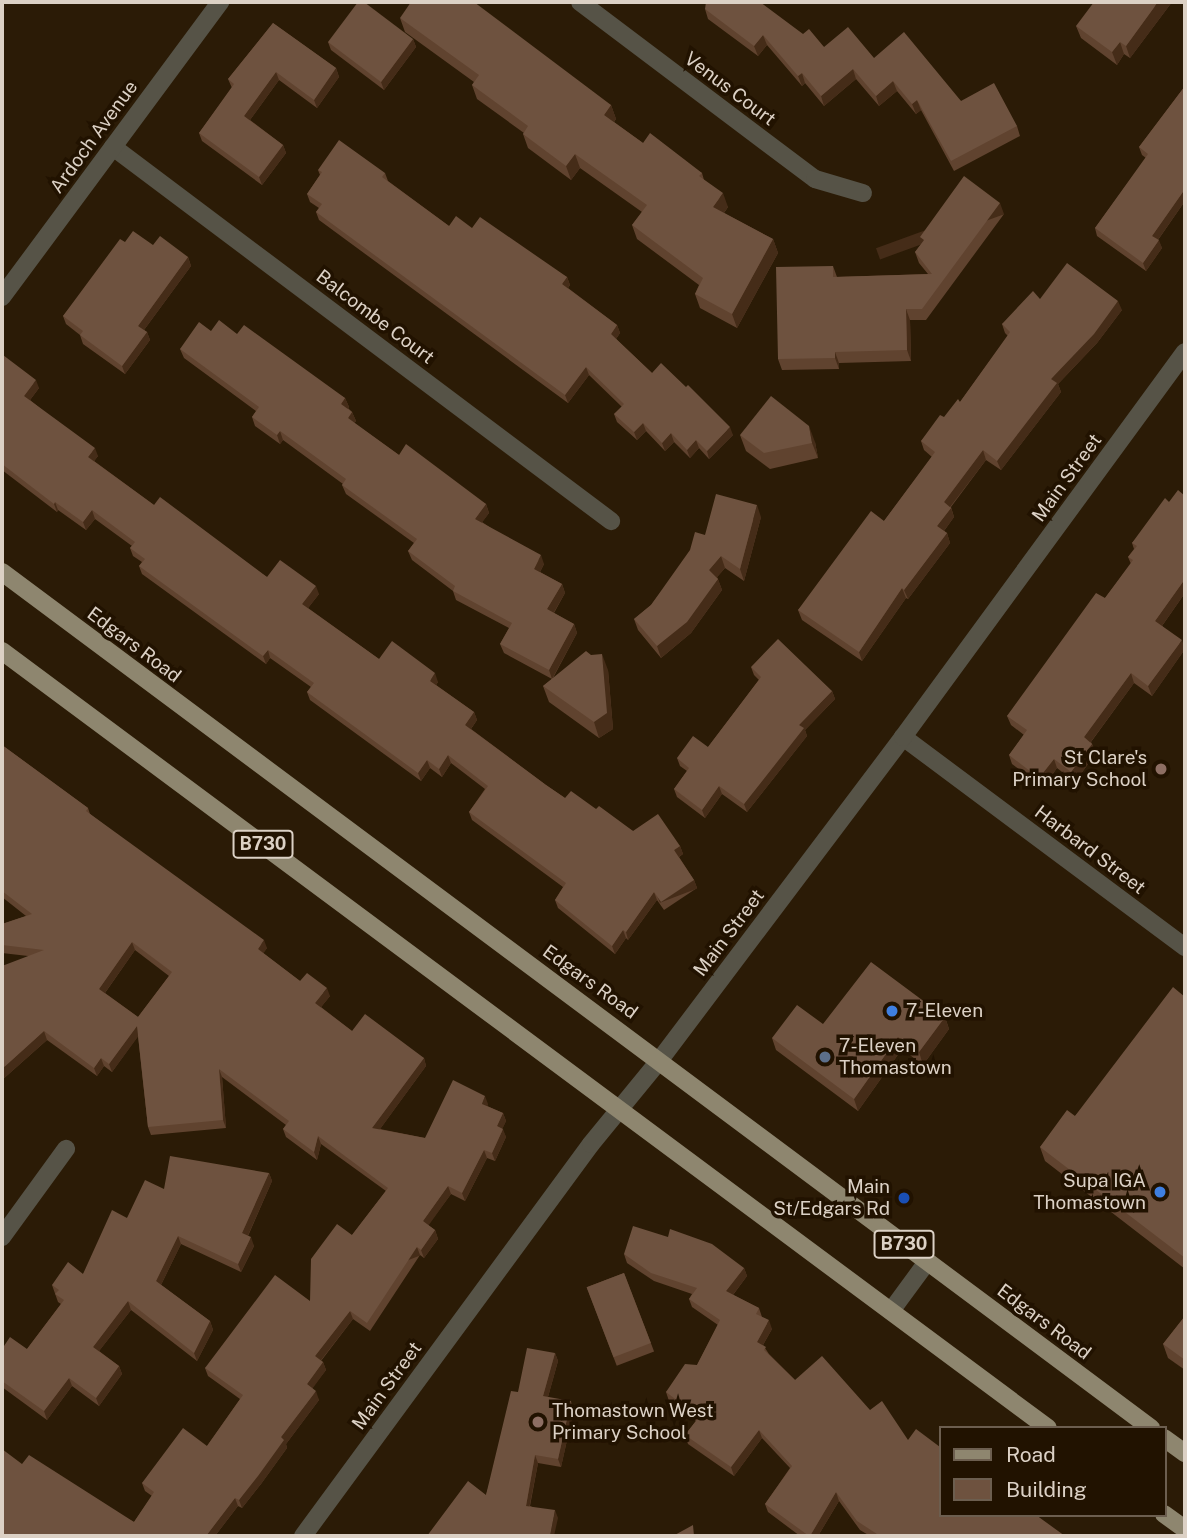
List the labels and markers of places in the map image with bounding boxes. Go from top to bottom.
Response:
place label: St Clare's Primary School [1012,747,1147,791]
marker: St Clare's Primary School [1153,761,1169,777]
place label: 7-Eleven [906,1000,983,1022]
marker: 7-Eleven [884,1003,900,1019]
place label: 7-Eleven Thomastown [839,1035,952,1079]
marker: 7-Eleven Thomastown [817,1049,833,1065]
place label: Supa IGA Thomastown [1033,1170,1146,1214]
place label: Main St/Edgars Rd [773,1176,890,1220]
marker: Supa IGA Thomastown [1152,1184,1168,1200]
marker: Main St/Edgars Rd [896,1190,912,1206]
place label: Thomastown West Primary School [552,1400,714,1444]
marker: Thomastown West Primary School [530,1414,546,1430]

